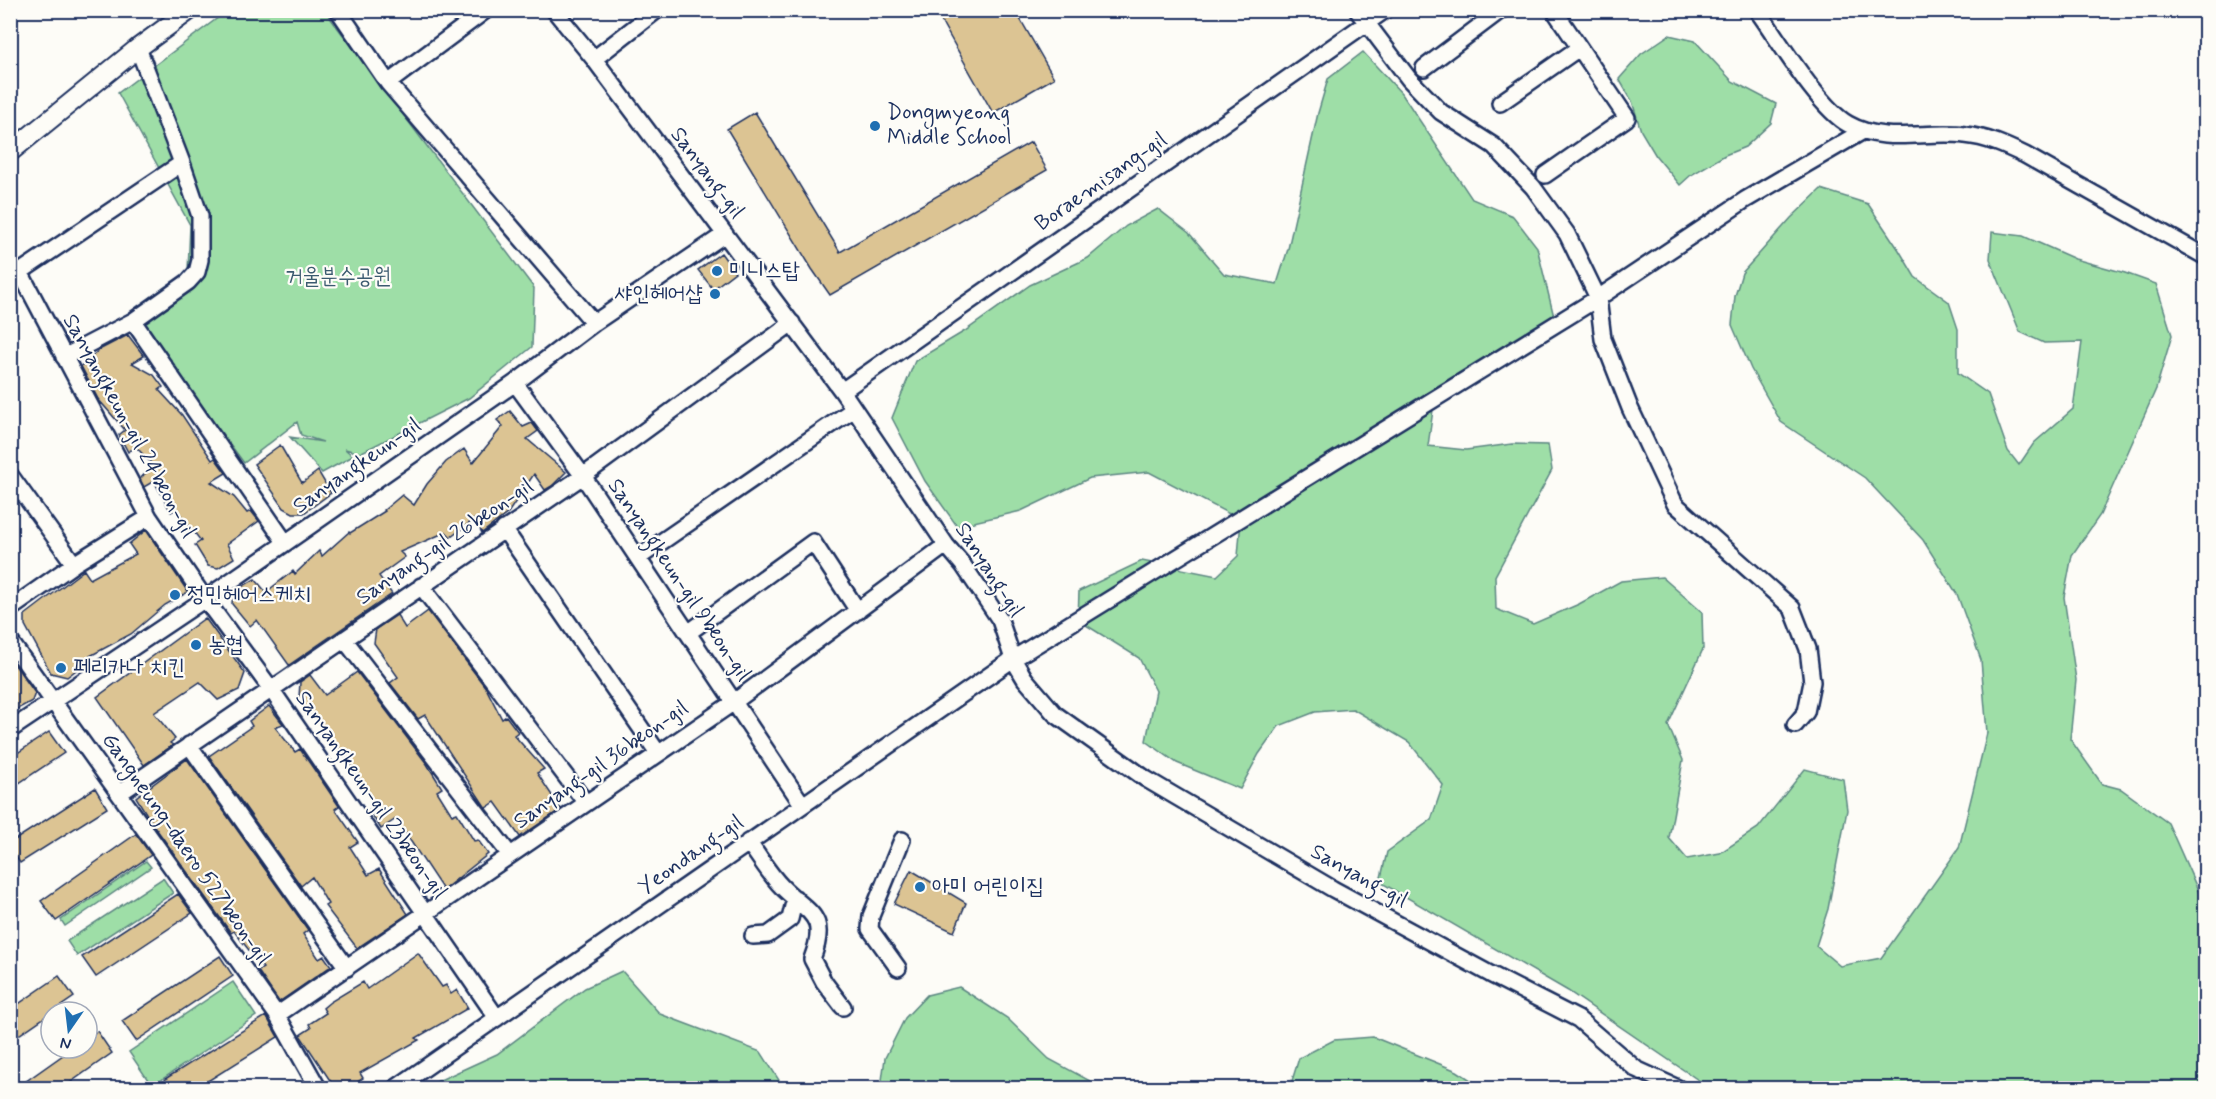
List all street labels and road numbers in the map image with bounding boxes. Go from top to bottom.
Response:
street label: Sanyang-gil [661,122,750,226]
street label: Boraemisang-gil [1030,126,1174,240]
street label: Sanyangkeun-gil 24beon-gil [53,309,202,544]
street label: Sanyangkeun-gil [288,412,428,523]
street label: Sanyang-gil 26beon-gil [351,472,541,614]
street label: Sanyangkeun-gil 9beon-gil [598,473,757,688]
street label: Sanyang-gil [946,517,1030,624]
street label: Sanyangkeun-gil 23beon-gil [286,686,453,906]
street label: Sanyang-gil 36beon-gil [508,694,695,838]
street label: Gangneung-daero 527beon-gil [93,727,277,972]
street label: Yeondang-gil [633,809,751,904]
street label: Sanyang-gil [1304,838,1413,917]

